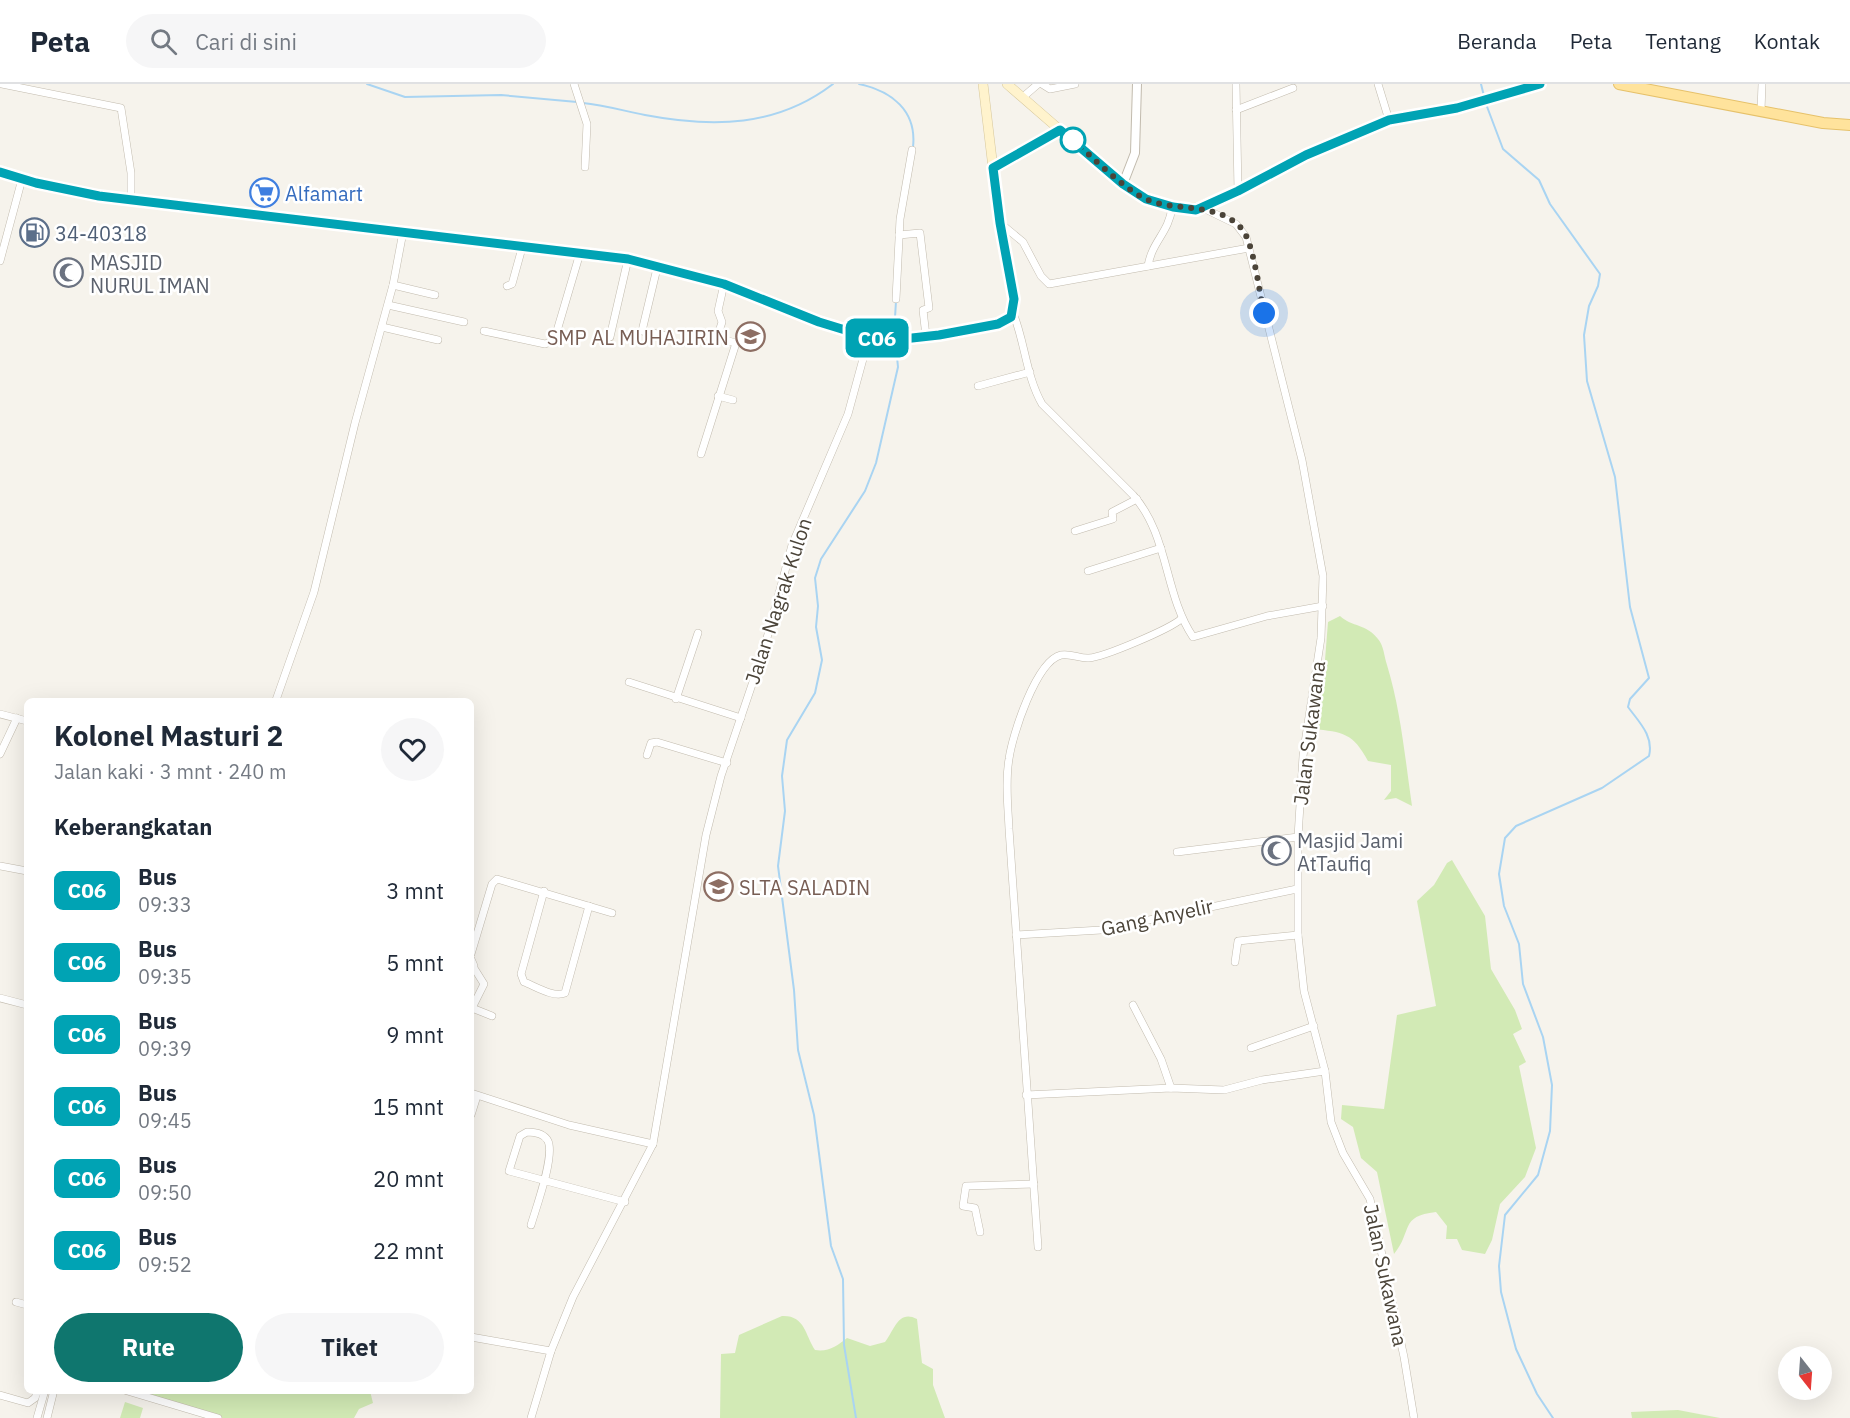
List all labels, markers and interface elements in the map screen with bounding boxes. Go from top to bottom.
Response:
search box [126,14,546,68]
text: Peta [30,23,90,60]
icon: search [147,25,180,58]
text: Cari di sini [195,27,297,56]
text: Beranda [1457,27,1537,55]
text: Peta [1570,27,1612,55]
text: Tentang [1645,27,1721,55]
text: Kontak [1754,27,1820,55]
unlabelled marker [1060,127,1086,153]
supermarket icon: Alfamart [248,177,280,209]
place label: Alfamart [285,180,363,207]
fuel station icon: 34-40318 [18,217,50,249]
place label: 34-40318 [55,220,147,247]
place label: MASJID NURUL IMAN [90,249,210,299]
mosque icon: MASJID NURUL IMAN [53,257,85,289]
your location [1249,298,1279,328]
line badge: C06 [842,318,912,358]
school or university icon: SMP AL MUHAJIRIN [734,321,766,353]
place label: SMP AL MUHAJIRIN [547,324,729,351]
text: C06 [858,324,896,352]
street label: Jalan Nagrak Kulon [738,514,818,688]
street label: Jalan Sukawana [1287,659,1331,807]
text: Kolonel Masturi 2 [54,717,283,754]
button: heart [381,718,444,781]
text: Jalan kaki · 3 mnt · 240 m [54,758,286,785]
text: Keberangkatan [54,812,212,841]
place label: Masjid Jami AtTaufiq [1297,827,1403,877]
mosque icon: Masjid Jami AtTaufiq [1260,835,1292,867]
text: Bus [138,862,177,891]
school or university icon: SLTA SALADIN [702,871,734,903]
place label: SLTA SALADIN [739,874,870,901]
text: C06 [68,876,106,904]
text: 3 mnt [386,876,444,905]
text: 09:33 [138,891,192,918]
street label: Gang Anyelir [1098,892,1216,942]
text: Bus [138,934,177,963]
text: C06 [68,948,106,976]
text: 5 mnt [386,948,444,977]
text: 09:35 [138,963,192,990]
text: Bus [138,1006,177,1035]
text: C06 [68,1020,106,1048]
text: 9 mnt [386,1020,444,1049]
text: 09:39 [138,1035,192,1062]
text: Bus [138,1078,177,1107]
text: C06 [68,1092,106,1120]
text: 15 mnt [373,1092,444,1121]
text: 09:45 [138,1107,192,1134]
text: Bus [138,1150,177,1179]
text: C06 [68,1164,106,1192]
text: 20 mnt [373,1164,444,1193]
text: 09:50 [138,1179,192,1206]
street label: Jalan Sukawana [1358,1201,1414,1349]
text: Bus [138,1222,177,1251]
text: C06 [68,1236,106,1264]
text: 22 mnt [373,1236,444,1265]
text: 09:52 [138,1251,192,1278]
button: Rute [54,1313,243,1382]
button: Tiket [255,1313,444,1382]
north arrow [1778,1346,1832,1400]
map controls [1778,1346,1832,1400]

